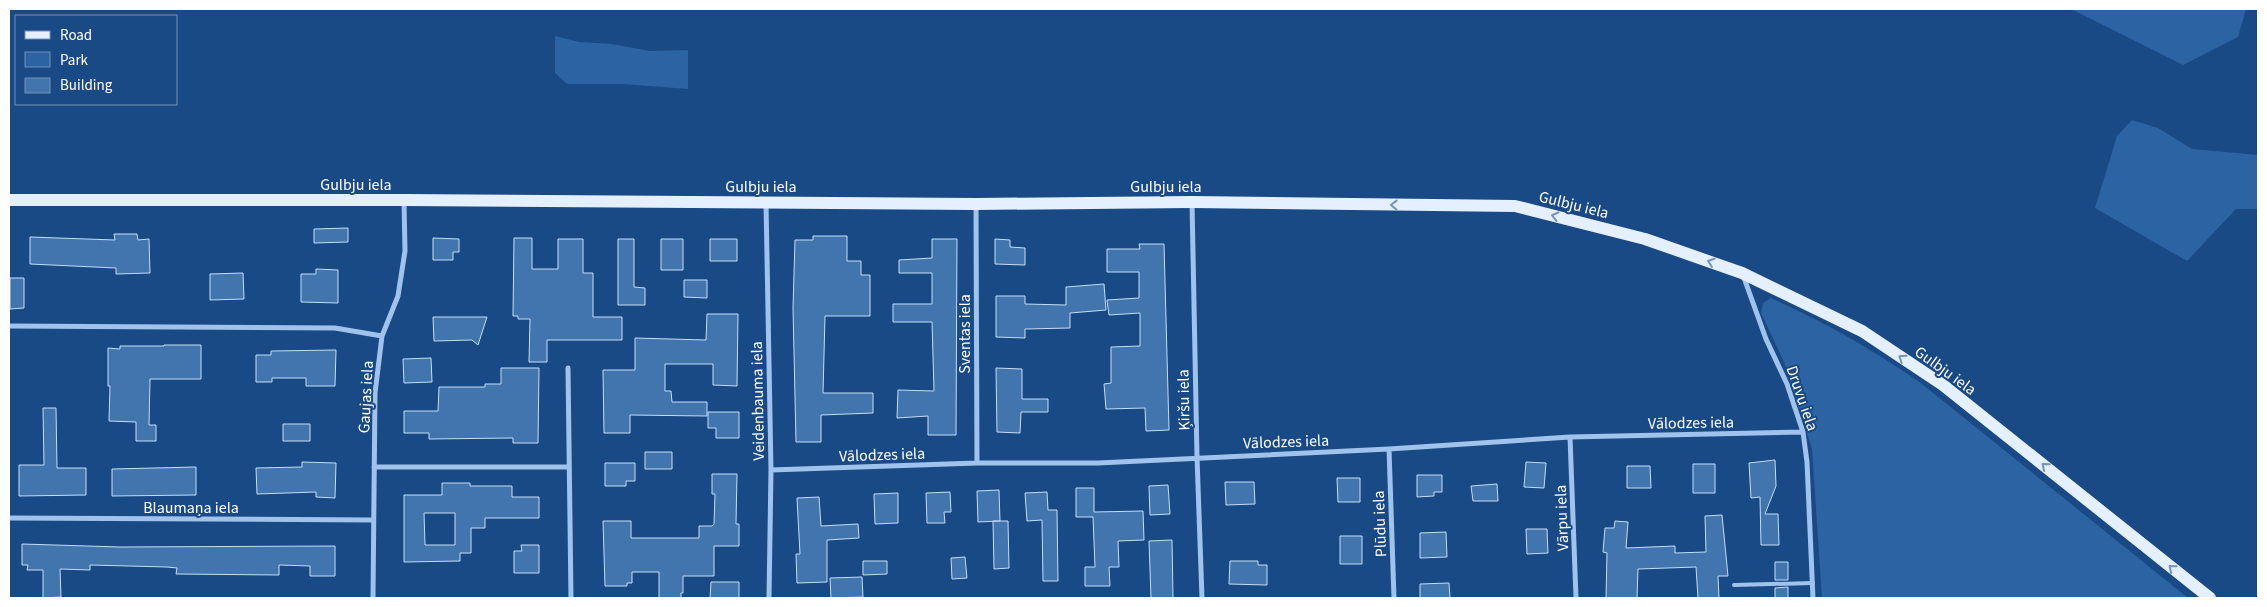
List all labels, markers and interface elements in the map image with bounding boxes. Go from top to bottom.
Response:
legend [15,15,178,105]
text: Road [60,25,92,46]
text: Park [60,50,89,71]
text: Building [60,75,113,96]
street label: Gulbju iela [320,174,392,196]
street label: Gulbju iela [725,176,797,198]
street label: Gulbju iela [1130,176,1202,198]
street label: Gulbju iela [1536,186,1611,224]
one-way arrow [1389,200,1397,210]
one-way arrow [1550,211,1559,222]
one-way arrow [1707,258,1715,268]
street label: Sventas iela [954,294,976,374]
street label: Veidenbauma iela [746,341,770,461]
street label: Gulbju iela [1910,341,1981,401]
one-way arrow [1899,355,1908,364]
street label: Gaujas iela [353,360,379,434]
street label: Druvu iela [1781,363,1823,434]
street label: Ķiršu iela [1172,369,1196,431]
street label: Vālodzes iela [1648,411,1734,435]
street label: Vālodzes iela [1243,430,1329,454]
street label: Vālodzes iela [839,443,925,467]
one-way arrow [2042,464,2051,472]
street label: Vārpu iela [1550,484,1574,551]
street label: Plūdu iela [1368,490,1392,558]
street label: Blaumaņa iela [143,497,239,519]
one-way arrow [2168,564,2177,573]

